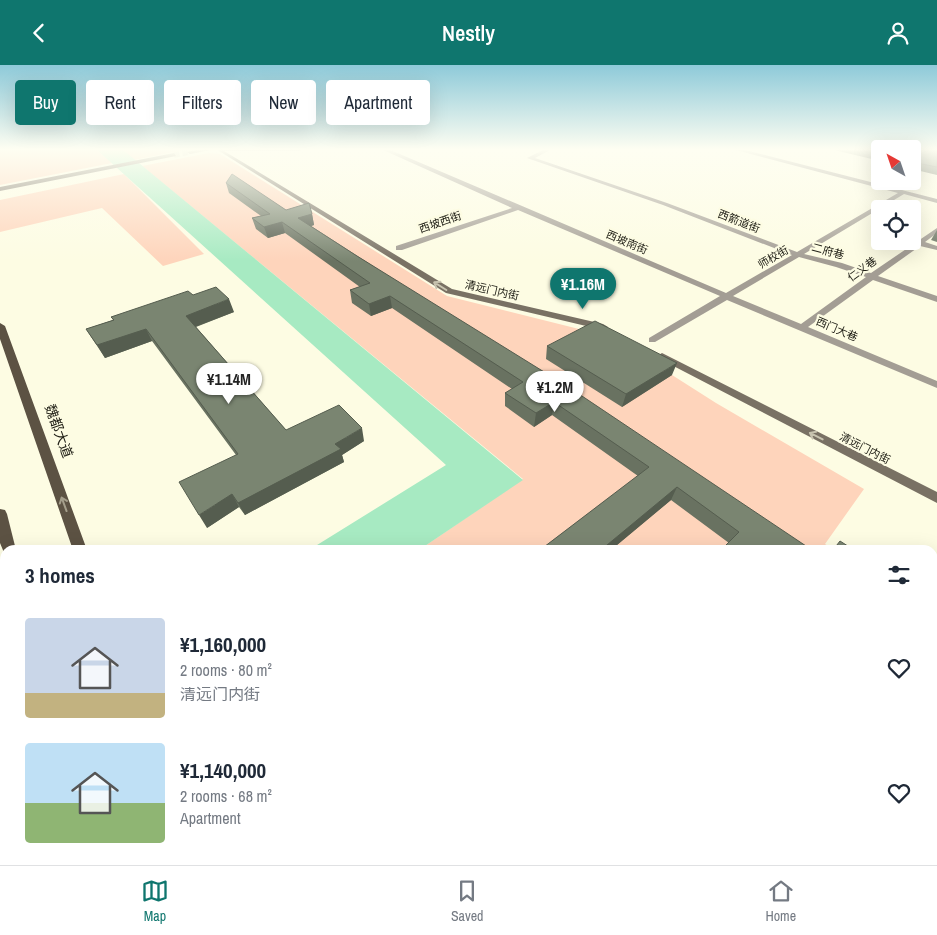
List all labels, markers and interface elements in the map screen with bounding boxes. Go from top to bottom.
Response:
text: Nestly [442,18,495,48]
icon: back [25,19,53,47]
icon: person [884,19,912,47]
chip: Buy [15,80,76,125]
chip: Rent [86,80,154,125]
chip: Filters [164,80,241,125]
chip: New [251,80,316,125]
chip: Apartment [326,80,430,125]
north arrow [871,140,921,190]
map controls [871,140,921,250]
button: locate [871,200,921,250]
street label: 西箭道街 [716,207,762,235]
street label: 西坡西街 [417,208,463,236]
street label: 西坡南街 [604,227,650,257]
street label: 二府巷 [810,240,846,262]
street label: 师校街 [755,243,791,271]
street label: 仁义巷 [845,254,879,284]
pin: ¥1.16M [542,267,624,310]
text: ¥1.16M [561,273,605,295]
street label: 清远门内街 [464,277,520,303]
one-way arrow [434,280,448,290]
street label: 西门大巷 [814,314,860,344]
pin: ¥1.14M [188,363,270,405]
text: ¥1.14M [207,368,251,390]
pin: ¥1.2M [520,371,590,413]
text: ¥1.2M [537,376,573,398]
street label: 魏都大道 [41,402,77,460]
street label: 清远门内街 [837,429,893,467]
one-way arrow [809,431,824,440]
one-way arrow [59,497,68,512]
text: 3 homes [25,561,95,590]
icon: filters [885,561,913,589]
text: ¥1,160,000 [180,630,266,659]
icon: home [65,638,125,698]
icon: heart [885,654,913,682]
text: 2 rooms · 80 m² [180,659,272,681]
text: 清远门内街 [180,683,260,705]
text: ¥1,140,000 [180,756,266,785]
icon: home [65,763,125,823]
icon: heart [885,779,913,807]
text: 2 rooms · 68 m² [180,785,272,807]
text: Apartment [180,807,241,829]
tab: Map [141,877,169,925]
tab: Saved [451,877,483,925]
tab: Home [765,877,796,925]

